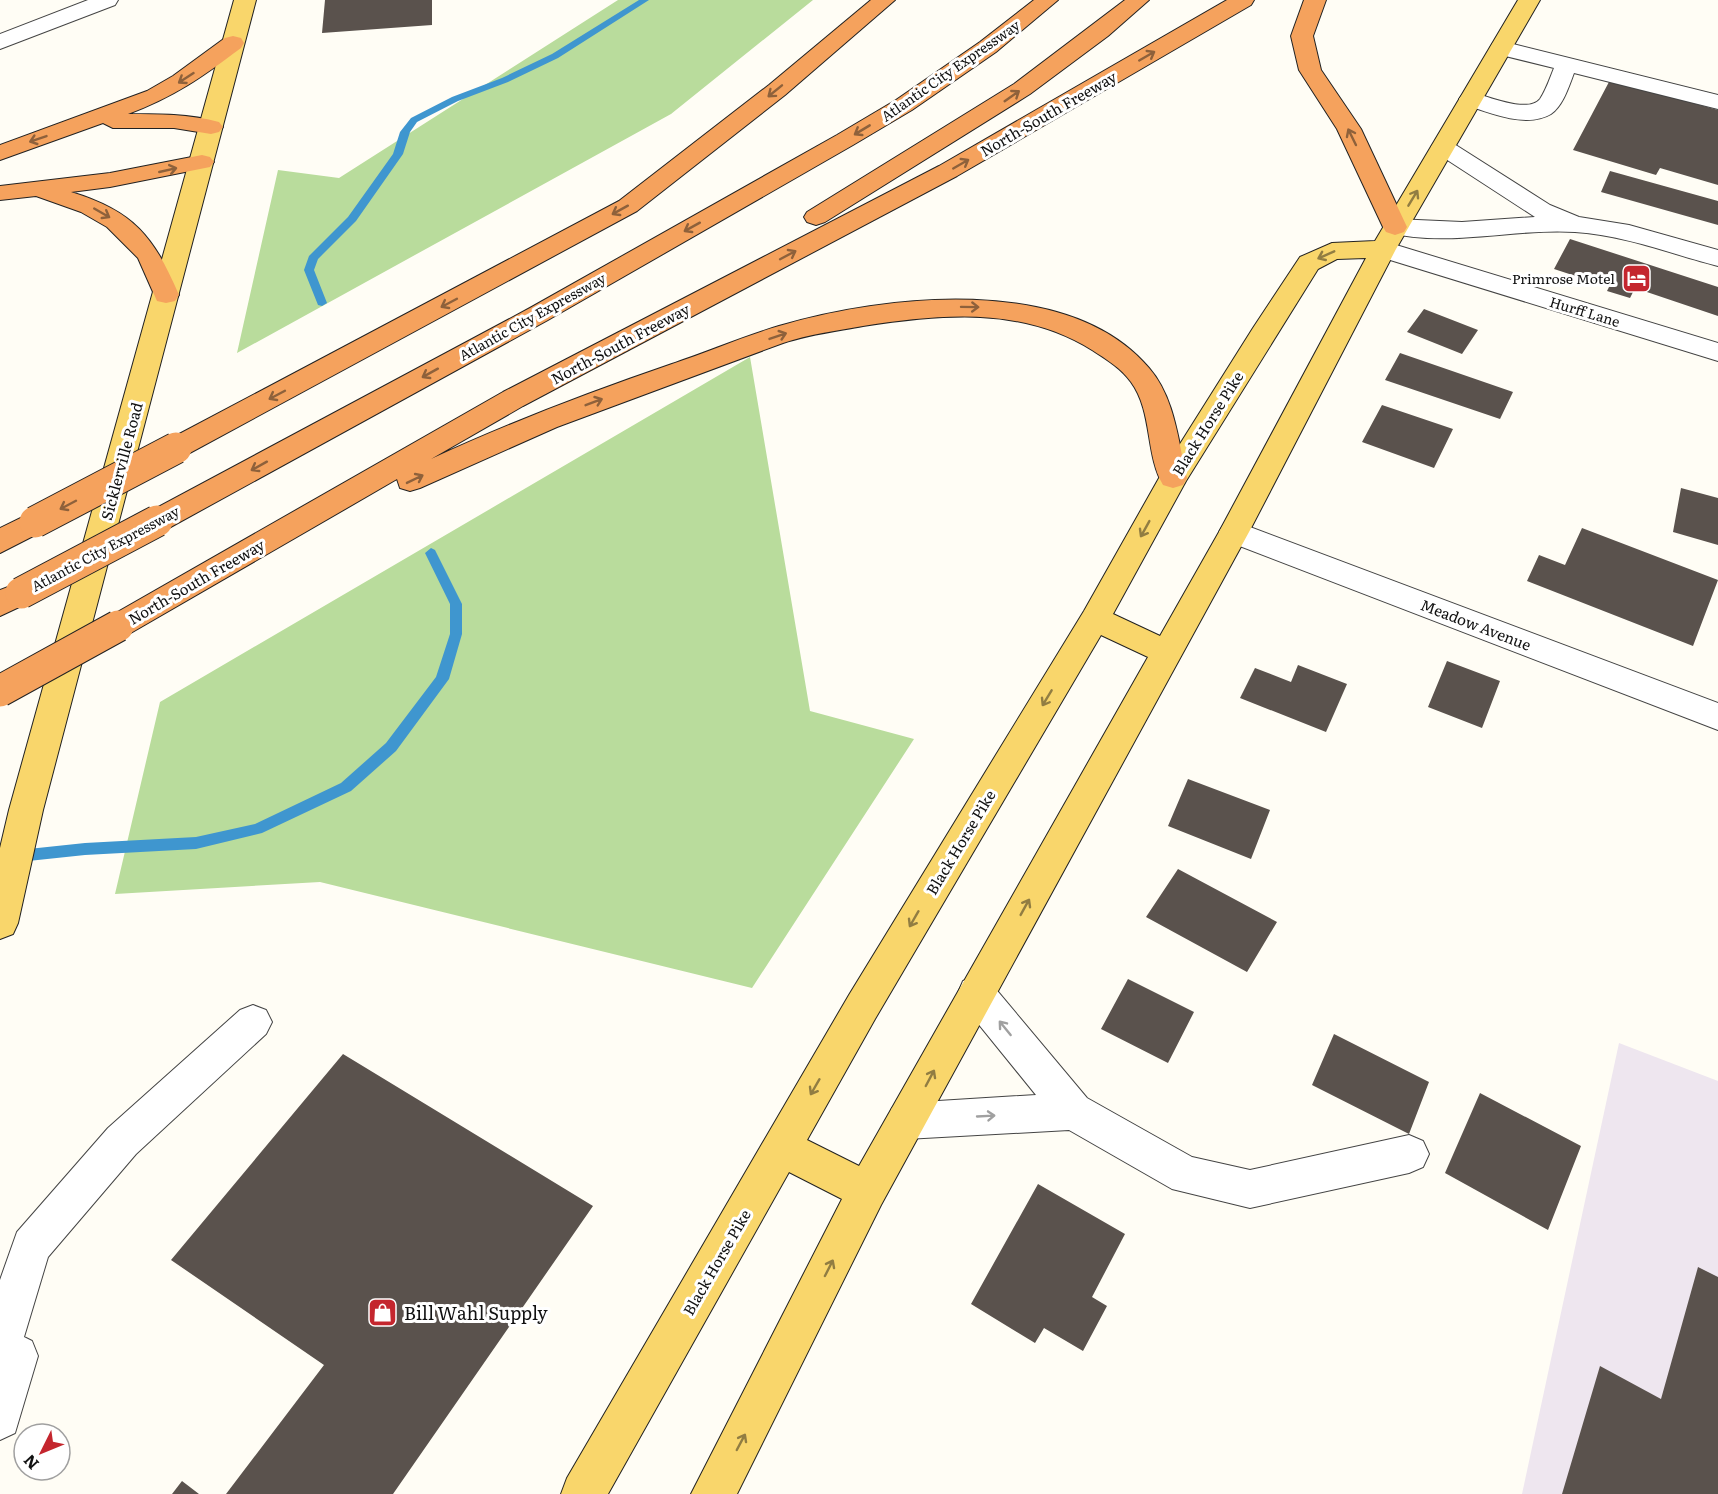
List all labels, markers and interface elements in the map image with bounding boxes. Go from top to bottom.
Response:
street label: Atlantic City Expressway [877,14,1024,126]
one-way arrow [1138,49,1155,61]
street label: North-South Freeway [976,64,1121,161]
one-way arrow [178,72,195,84]
one-way arrow [767,85,783,98]
one-way arrow [1003,90,1019,102]
one-way arrow [854,125,871,137]
one-way arrow [1346,128,1357,146]
one-way arrow [29,135,47,146]
one-way arrow [951,158,969,169]
one-way arrow [158,163,177,175]
one-way arrow [1407,190,1419,207]
one-way arrow [612,204,629,216]
one-way arrow [93,208,110,220]
one-way arrow [684,222,702,233]
one-way arrow [779,249,796,261]
one-way arrow [1317,250,1335,261]
hotel icon: Primrose Motel [1620,262,1652,294]
street label: Atlantic City Expressway [455,267,610,365]
place label: Primrose Motel [1512,268,1615,288]
street label: Hurff Lane [1547,291,1623,331]
one-way arrow [441,297,458,309]
street label: North-South Freeway [547,297,694,389]
one-way arrow [959,301,979,313]
one-way arrow [768,330,787,341]
street label: Black Horse Pike [1166,366,1248,480]
one-way arrow [422,368,440,379]
one-way arrow [269,389,286,401]
one-way arrow [585,396,603,407]
street label: Sicklerville Road [94,400,148,522]
one-way arrow [251,460,268,472]
one-way arrow [406,472,424,484]
one-way arrow [59,499,77,511]
street label: Atlantic City Expressway [27,500,183,596]
one-way arrow [1139,520,1151,537]
street label: North-South Freeway [124,532,269,629]
street label: Meadow Avenue [1417,592,1535,656]
one-way arrow [1041,689,1053,706]
street label: Black Horse Pike [920,785,1001,899]
one-way arrow [1019,899,1031,916]
one-way arrow [908,910,920,927]
one-way arrow [998,1021,1012,1036]
one-way arrow [925,1069,936,1087]
one-way arrow [809,1078,821,1095]
one-way arrow [975,1111,995,1122]
street label: Black Horse Pike [676,1205,756,1319]
one-way arrow [823,1260,835,1278]
shop icon: Bill Wahl Supply [367,1296,399,1328]
place label: Bill Wahl Supply [404,1299,548,1326]
north arrow [12,1422,72,1482]
one-way arrow [736,1434,747,1452]
text: N [17,1450,44,1476]

